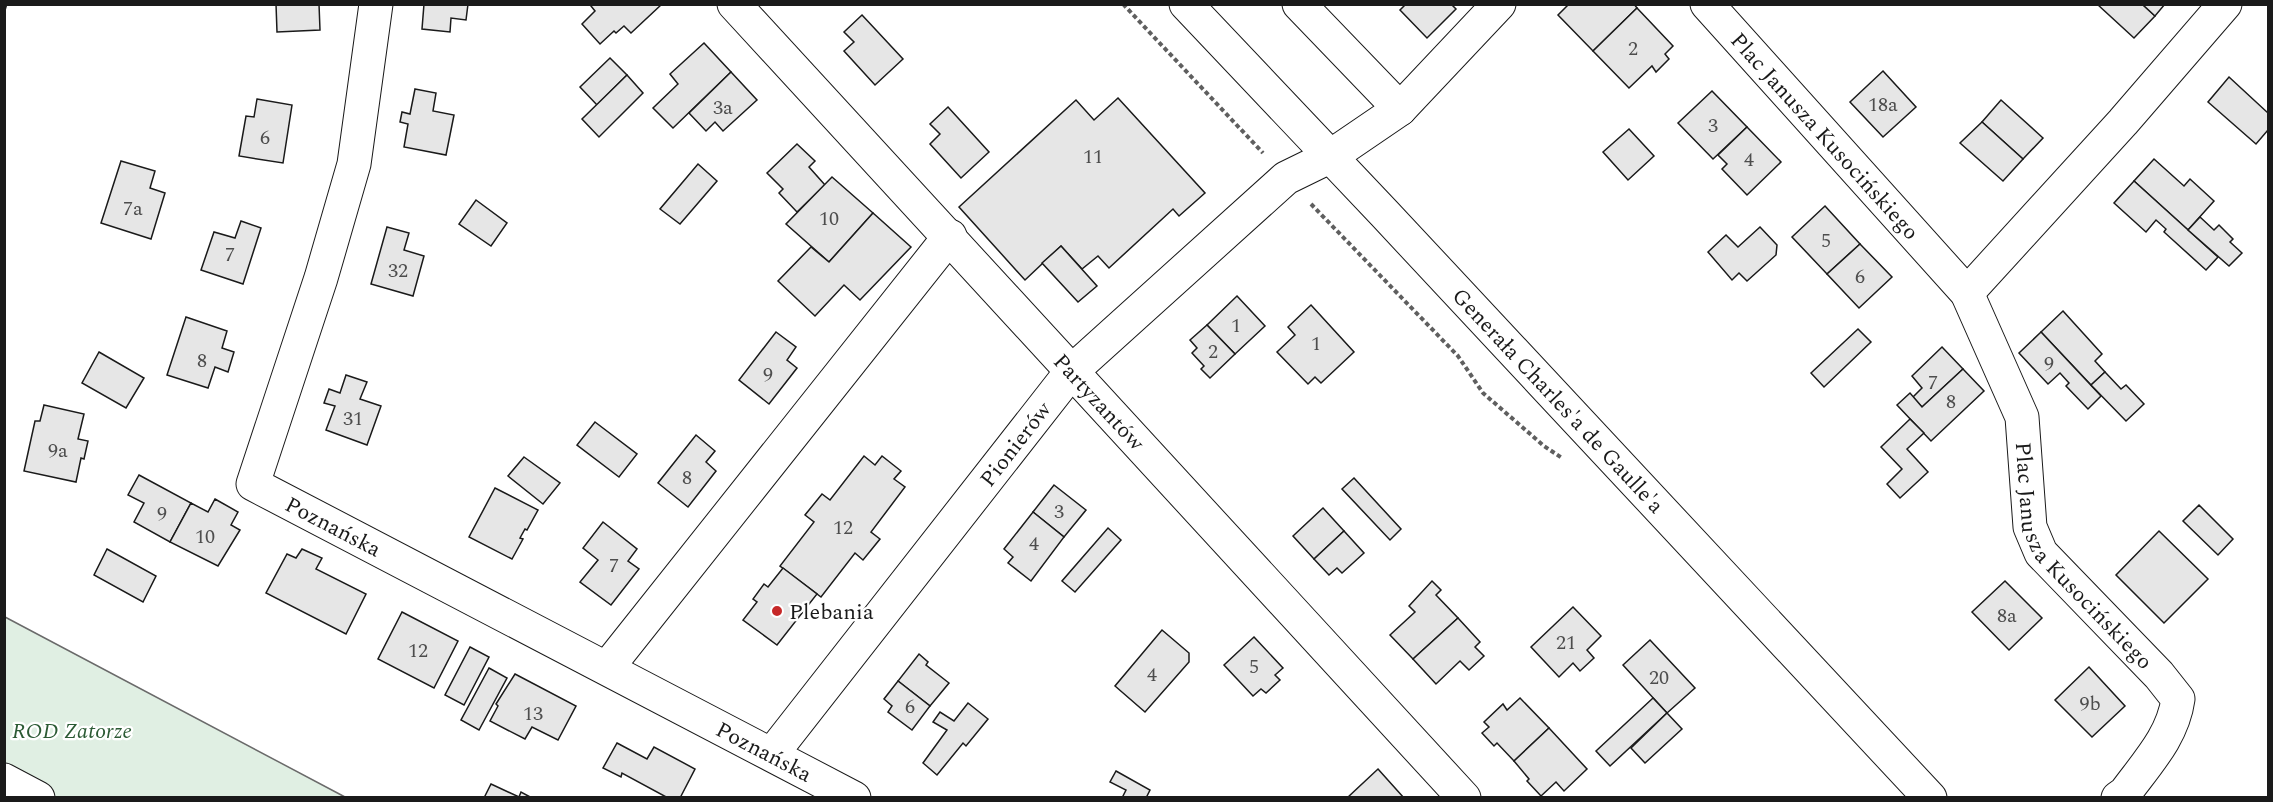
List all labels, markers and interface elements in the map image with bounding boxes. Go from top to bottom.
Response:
street label: Plac Janusza Kusocińskiego [1722,25,1927,248]
house number: 2 [1628,34,1638,64]
house number: 18a [1868,90,1898,120]
house number: 3a [713,93,733,123]
house number: 3 [1708,111,1718,141]
house number: 6 [260,123,270,153]
house number: 11 [1083,142,1103,172]
house number: 4 [1744,145,1754,175]
house number: 7a [123,194,143,224]
house number: 10 [819,204,839,234]
house number: 5 [1821,226,1831,256]
house number: 7 [225,240,235,270]
house number: 32 [388,256,408,286]
house number: 6 [1855,262,1865,292]
street label: Generała Charles'a de Gaulle'a [1444,281,1672,522]
house number: 1 [1231,311,1241,341]
house number: 1 [1311,329,1321,359]
house number: 2 [1208,337,1218,367]
house number: 8 [197,346,207,376]
street label: Partyzantów [1045,346,1153,460]
house number: 9 [2044,349,2054,379]
house number: 9 [763,360,773,390]
house number: 7 [1928,368,1938,398]
house number: 8 [1946,387,1956,417]
street label: Pionierów [972,394,1061,494]
house number: 31 [343,404,363,434]
house number: 9a [48,436,68,466]
street label: Plac Janusza Kusocińskiego [2006,441,2160,677]
house number: 8 [682,463,692,493]
street label: Poznańska [279,489,387,566]
house number: 3 [1054,497,1064,527]
house number: 9 [157,499,167,529]
house number: 12 [833,513,853,543]
house number: 10 [195,522,215,552]
house number: 4 [1029,529,1039,559]
house number: 7 [609,551,619,581]
place label: Plebania [789,596,874,629]
house number: 8a [1997,601,2017,631]
marker: Plebania [770,604,784,618]
house number: 21 [1556,628,1576,658]
house number: 12 [408,636,428,666]
house number: 5 [1249,652,1259,682]
house number: 4 [1147,660,1157,690]
house number: 20 [1649,663,1669,693]
house number: 9b [2079,689,2101,719]
house number: 6 [905,692,915,722]
house number: 13 [523,699,543,729]
street label: Poznańska [710,714,818,791]
park label: ROD Zatorze [12,715,132,748]

